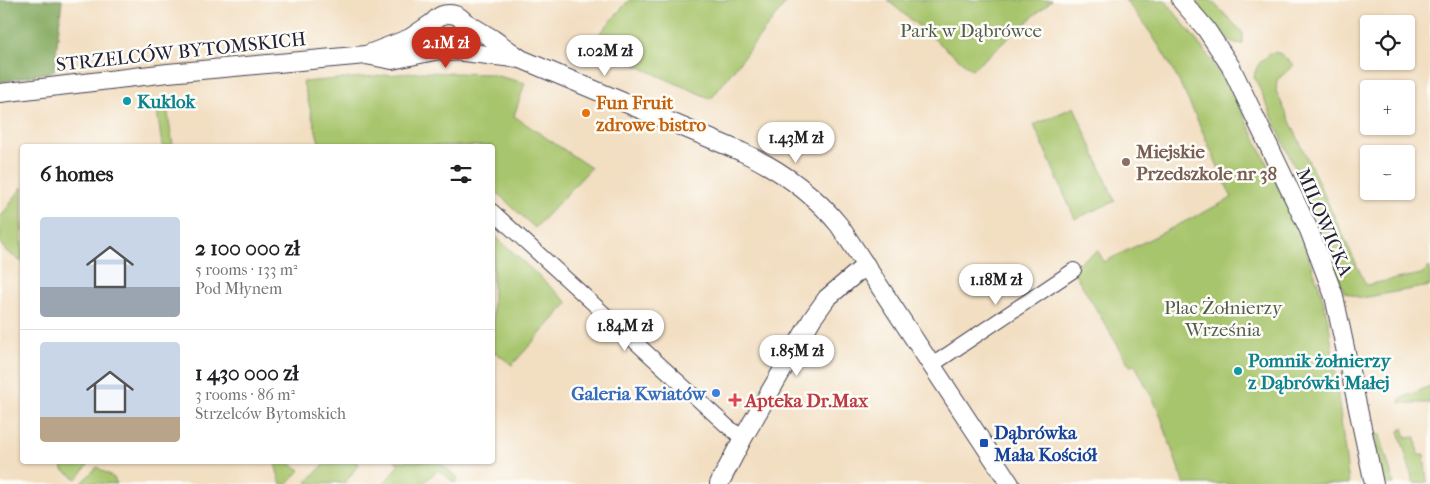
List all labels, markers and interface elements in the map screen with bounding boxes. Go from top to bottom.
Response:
map controls [1360,15,1415,200]
button: locate [1360,15,1415,70]
park label: Park w Dąbrówce [900,20,1042,42]
street label: STRZELCÓW BYTOMSKICH [55,27,307,76]
pin: 2.1M zł [400,27,492,69]
text: 2.1M zł [423,33,469,52]
pin: 1.02M zł [553,34,657,77]
text: 1.02M zł [577,41,633,60]
button: + [1360,80,1415,135]
place label: Kuklok [137,91,197,113]
place label: Fun Fruit zdrowe bistro [595,92,706,136]
marker: Kuklok [121,95,133,107]
marker: Fun Fruit zdrowe bistro [580,107,592,119]
pin: 1.43M zł [744,121,848,164]
text: 1.43M zł [769,128,823,147]
place label: Miejskie Przedszkole nr 38 [1135,141,1277,185]
button: − [1360,145,1415,200]
marker: Miejskie Przedszkole nr 38 [1120,156,1132,168]
icon: filters [447,160,475,188]
text: 6 homes [40,162,114,186]
street label: MILOWICKA [1291,165,1357,281]
text: 2 100 000 zł [195,236,300,260]
icon: home [80,237,140,297]
text: 5 rooms · 133 m² [195,260,298,279]
pin: 1.18M zł [944,264,1048,306]
text: 1.18M zł [970,270,1022,289]
text: Pod Młynem [195,279,282,298]
park label: Plac Żołnierzy Września [1164,297,1283,341]
pin: 1.84M zł [573,310,677,352]
text: 1.84M zł [597,316,653,335]
pin: 1.85M zł [745,334,849,377]
text: 1.85M zł [770,341,824,360]
place label: Pomnik żołnierzy z Dąbrówki Małej [1247,350,1391,395]
text: 1 430 000 zł [195,361,298,385]
icon: home [80,362,140,422]
marker: Pomnik żołnierzy z Dąbrówki Małej [1232,365,1244,377]
place label: Galeria Kwiatów [571,383,707,405]
text: 3 rooms · 86 m² [195,385,295,404]
marker: Galeria Kwiatów [710,387,722,399]
place label: Apteka Dr.Max [744,390,869,412]
marker: Apteka Dr.Max [729,394,741,406]
text: Strzelców Bytomskich [195,404,346,423]
place label: Dąbrówka Mała Kościół [993,422,1098,466]
marker: Dąbrówka Mała Kościół [978,437,990,449]

